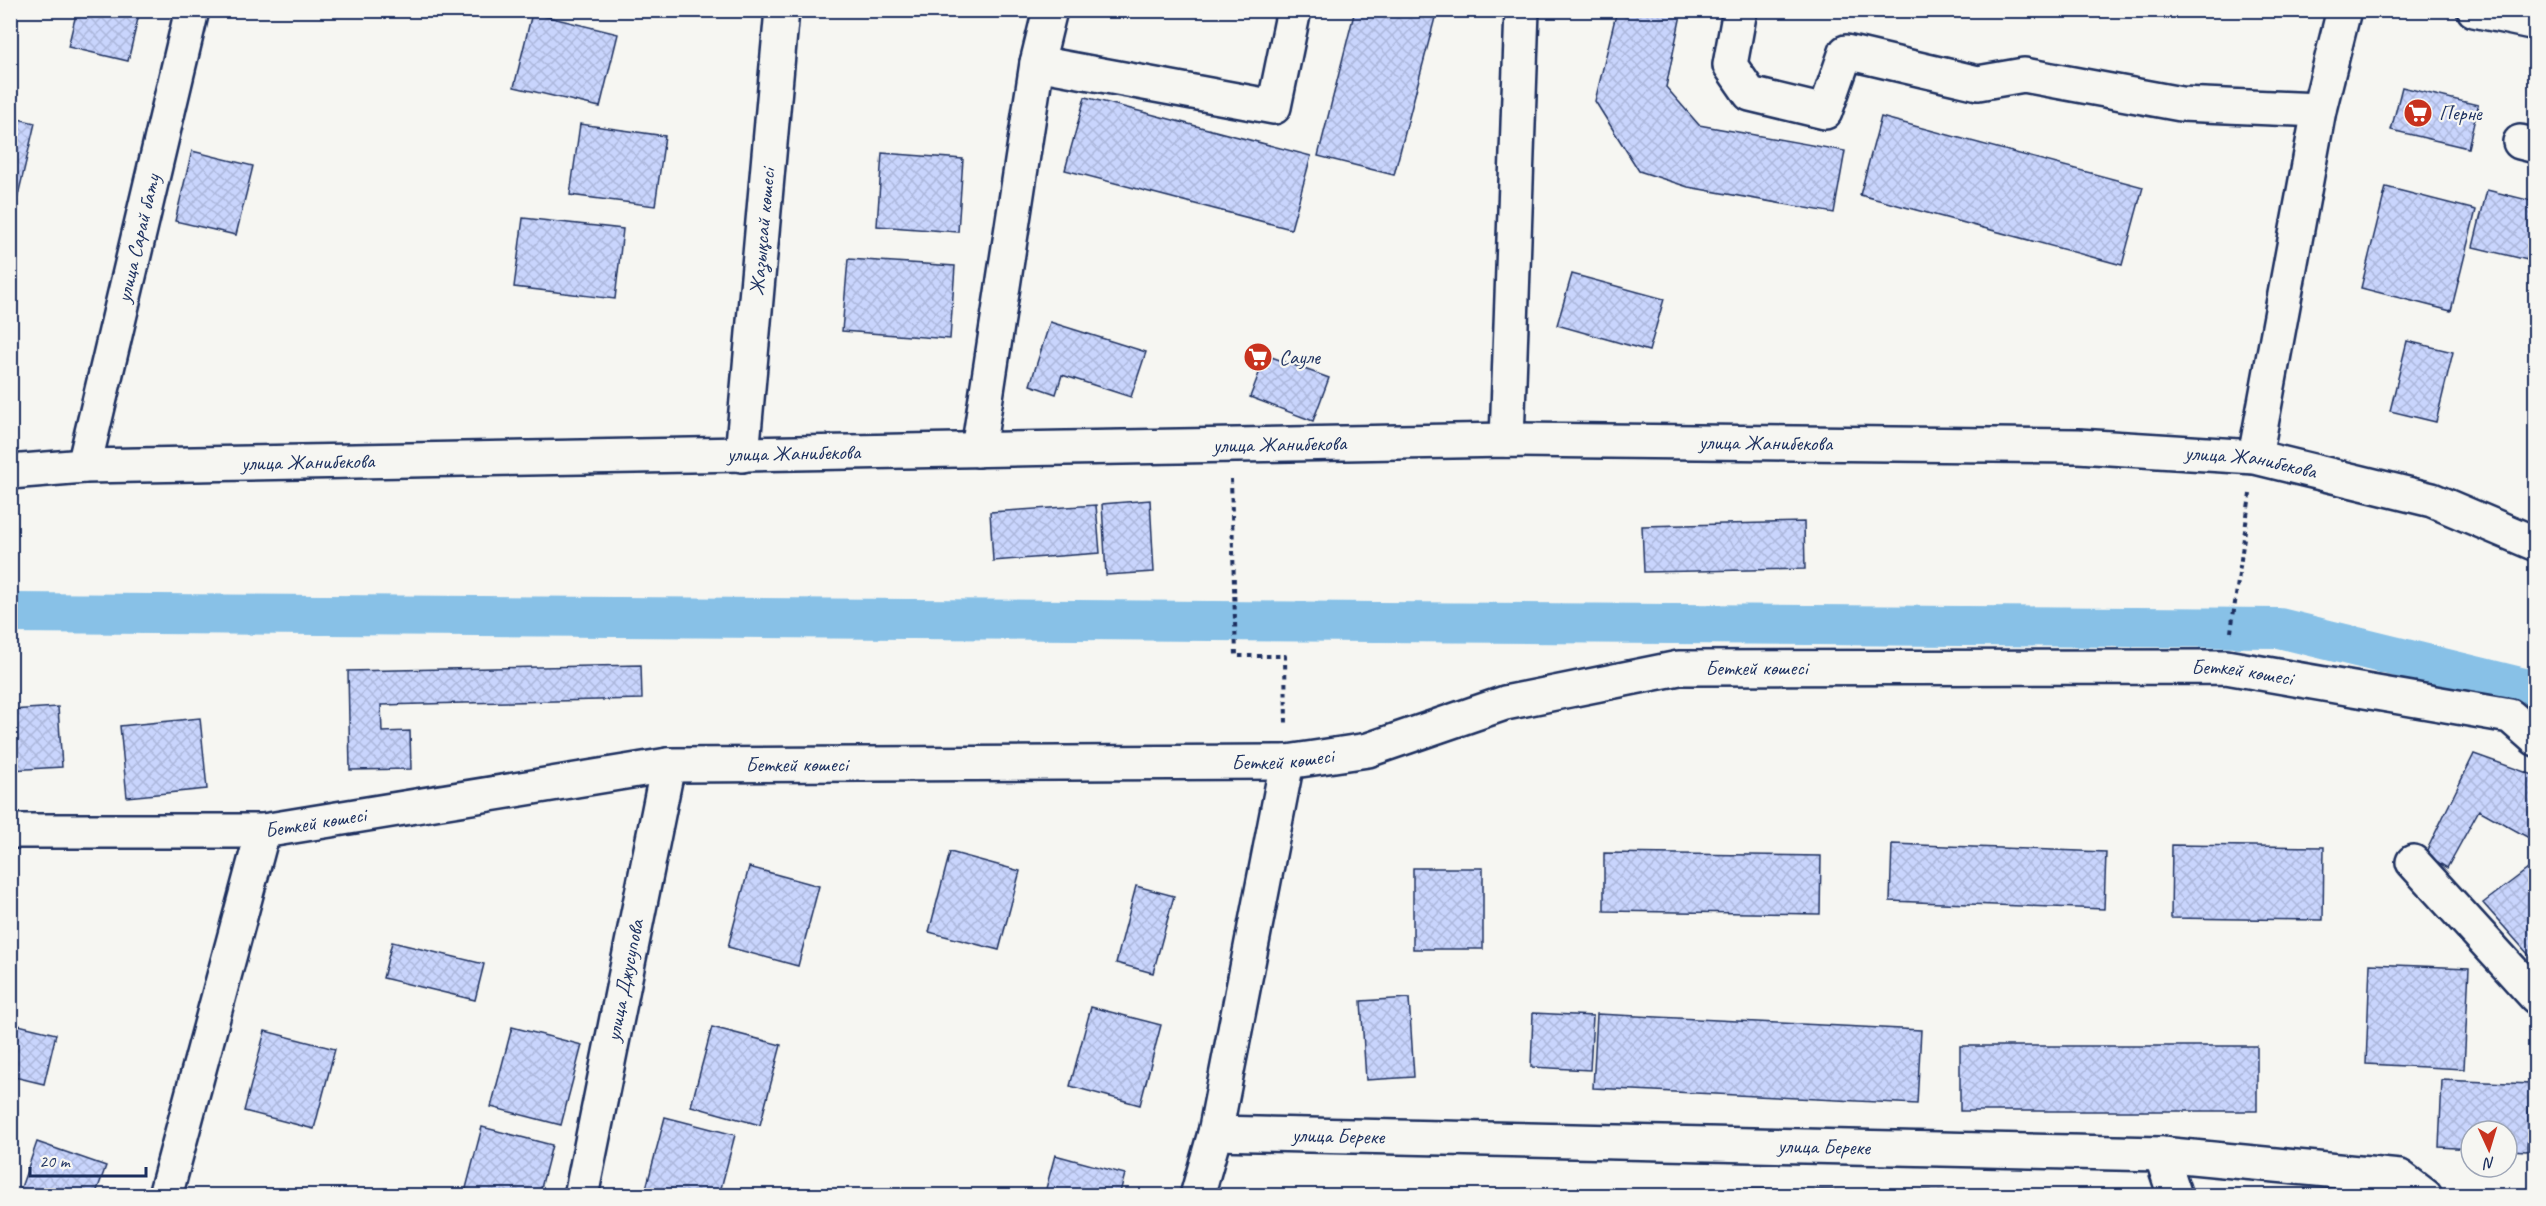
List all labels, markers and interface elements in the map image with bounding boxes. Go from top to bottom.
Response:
supermarket icon: Перне [2402,97,2434,129]
place label: Перне [2439,100,2483,126]
street label: Жазықсай көшесі [743,164,781,297]
street label: улица Сарай бату [110,170,166,307]
supermarket icon: Сауле [1242,341,1274,373]
place label: Сауле [1279,344,1321,370]
street label: улица Жанибекова [1697,429,1834,456]
street label: улица Жанибекова [1211,430,1348,458]
street label: улица Жанибекова [725,439,862,467]
street label: улица Жанибекова [2182,440,2321,485]
street label: улица Жанибекова [239,448,376,476]
street label: Беткей көшесі [2191,654,2298,692]
street label: Беткей көшесі [1705,655,1811,681]
street label: Беткей көшесі [1231,742,1338,775]
street label: Беткей көшесі [745,751,851,778]
street label: Беткей көшесі [263,801,371,844]
street label: улица Джусупова [599,915,650,1046]
north arrow [2459,1119,2519,1179]
street label: улица Береке [1290,1122,1386,1150]
street label: улица Береке [1775,1132,1871,1161]
scale bar [30,1140,146,1178]
text: 20 m [39,1150,72,1172]
text: N [2481,1153,2496,1174]

